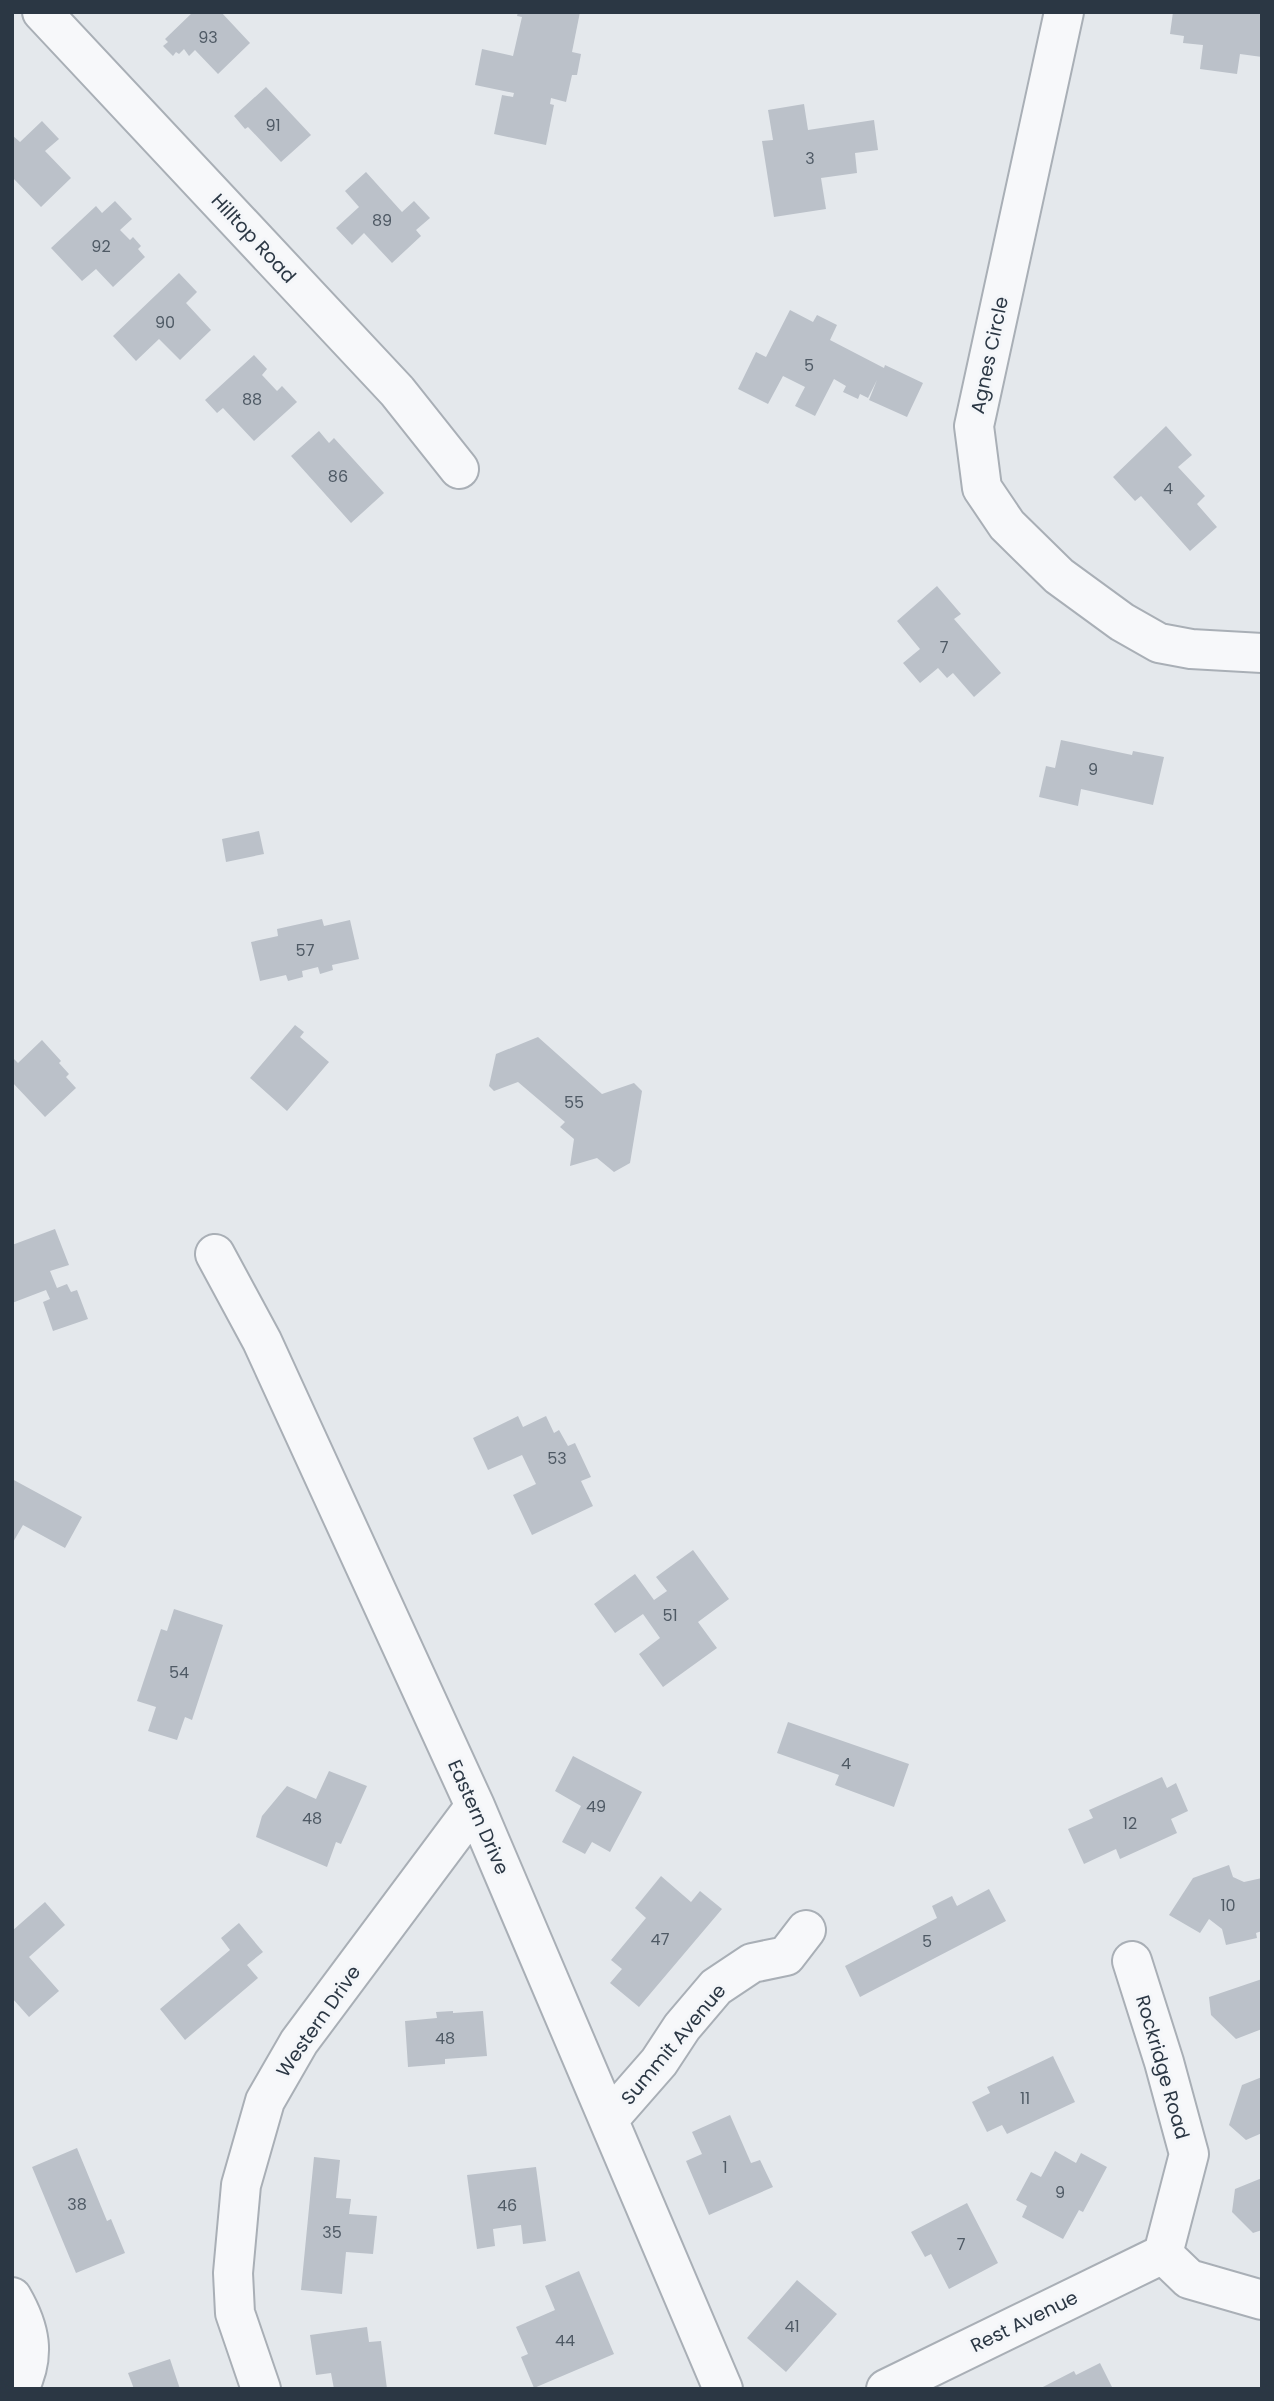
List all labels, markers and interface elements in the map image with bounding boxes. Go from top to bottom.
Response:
house number: 93 [198,26,218,49]
house number: 91 [265,114,281,137]
house number: 3 [805,147,815,170]
street label: Hilltop Road [205,188,302,289]
house number: 89 [372,209,392,232]
house number: 92 [91,235,111,258]
street label: Agnes Circle [964,294,1015,416]
house number: 90 [155,311,175,334]
house number: 5 [804,354,814,377]
house number: 88 [242,388,262,411]
house number: 86 [328,465,348,488]
house number: 4 [1163,477,1173,500]
house number: 7 [940,636,949,659]
house number: 9 [1088,758,1098,781]
house number: 57 [296,939,315,962]
house number: 55 [564,1091,584,1114]
house number: 53 [547,1447,567,1470]
house number: 51 [662,1604,678,1627]
house number: 54 [169,1661,189,1684]
house number: 4 [841,1752,851,1775]
street label: Eastern Drive [441,1755,516,1879]
house number: 49 [586,1795,606,1818]
house number: 48 [302,1807,322,1830]
house number: 12 [1123,1812,1137,1835]
house number: 10 [1220,1894,1236,1917]
house number: 47 [651,1928,670,1951]
house number: 5 [922,1930,932,1953]
street label: Western Drive [270,1960,367,2083]
street label: Summit Avenue [615,1978,732,2111]
street label: Rockridge Road [1129,1992,1196,2142]
house number: 48 [435,2027,455,2050]
house number: 11 [1020,2087,1030,2110]
house number: 1 [722,2156,728,2179]
house number: 9 [1055,2181,1065,2204]
house number: 38 [67,2193,87,2216]
house number: 46 [497,2194,517,2217]
house number: 35 [322,2221,342,2244]
house number: 7 [957,2233,966,2256]
street label: Rest Avenue [966,2284,1083,2359]
house number: 41 [784,2315,800,2338]
house number: 44 [555,2329,575,2352]

